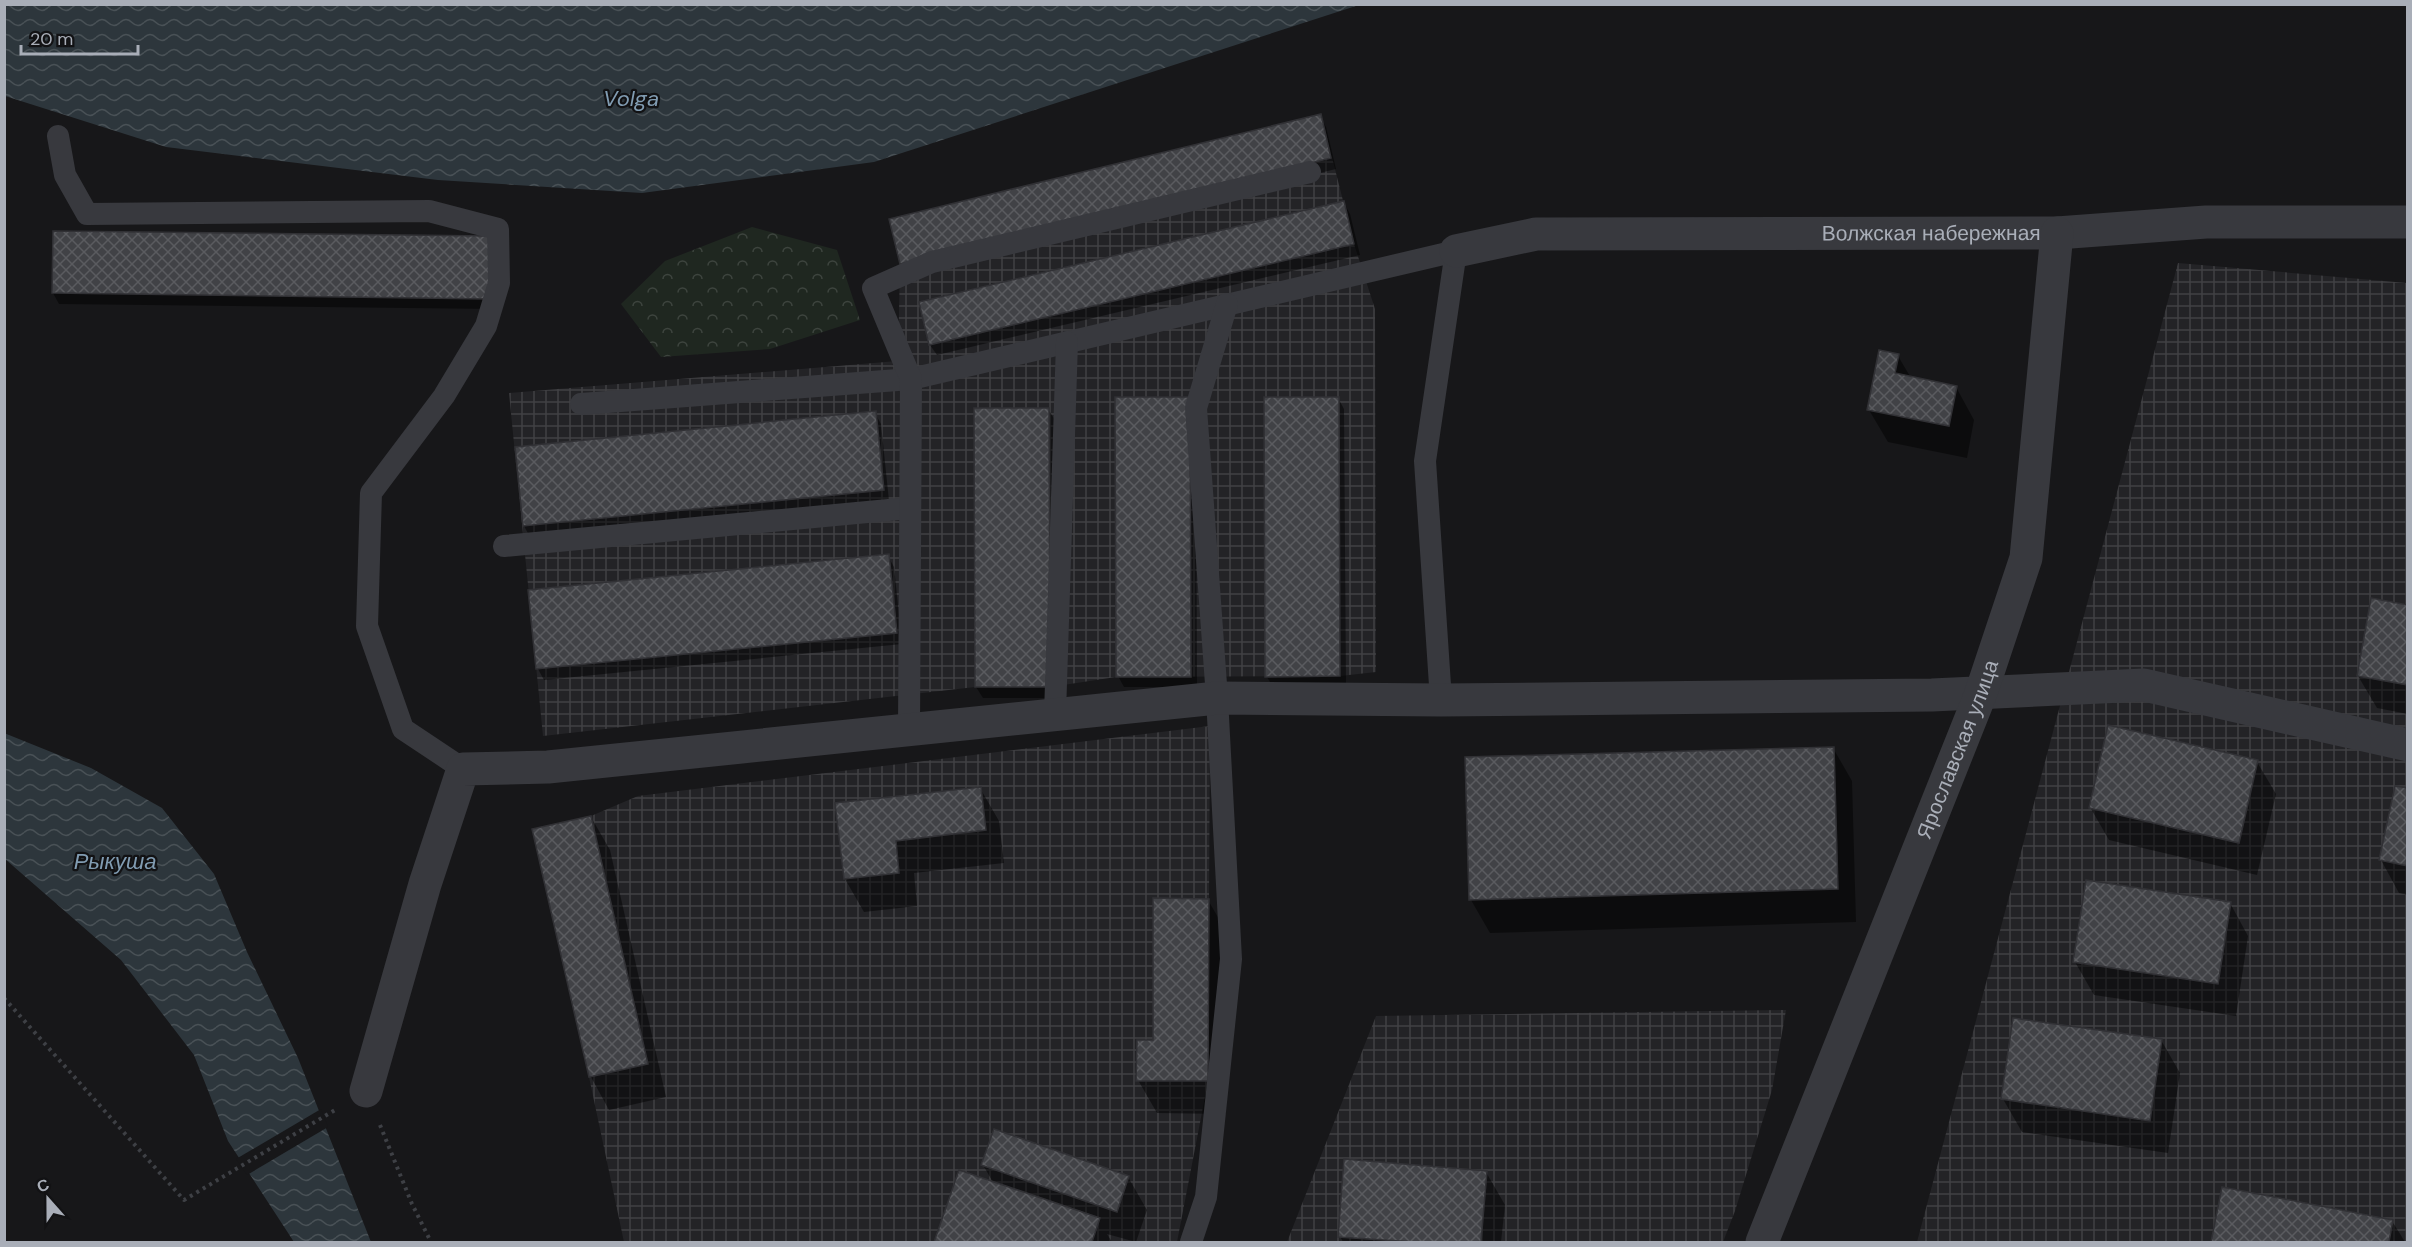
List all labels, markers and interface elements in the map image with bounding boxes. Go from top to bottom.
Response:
scale bar [21,18,138,56]
text: 20 m [30,27,73,51]
water label: Volga [603,84,659,113]
street label: Волжская набережная [1822,219,2041,247]
street label: Ярославская улица [1910,656,2005,843]
water label: Рыкуша [74,847,156,876]
north arrow [18,1169,78,1229]
text: С [34,1173,52,1197]

